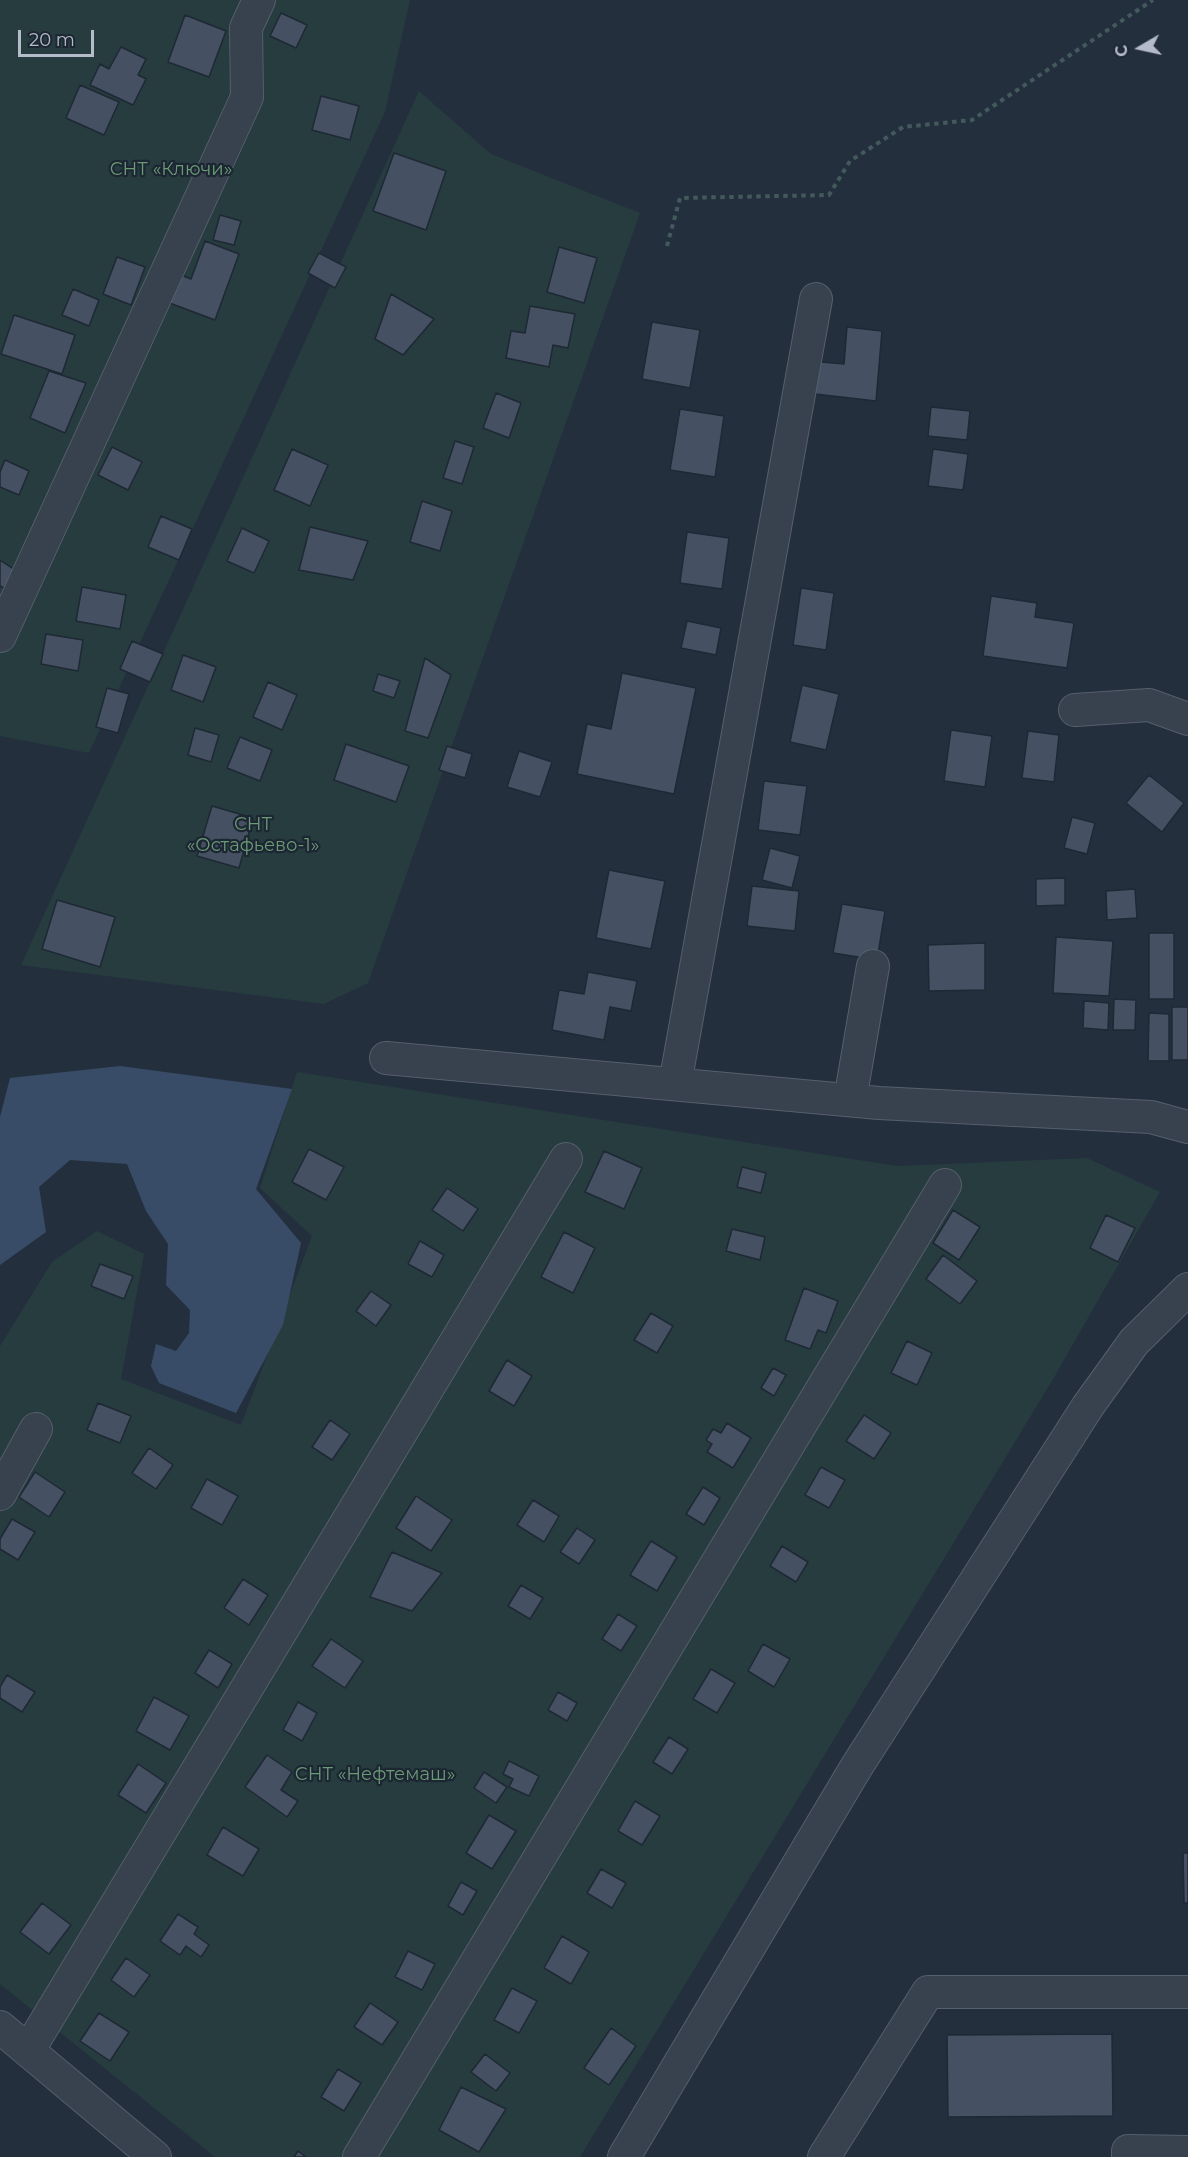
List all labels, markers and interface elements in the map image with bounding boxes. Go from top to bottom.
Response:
scale bar [21,18,98,56]
north arrow [1110,18,1170,78]
text: 20 m [29,29,75,51]
text: С [1111,44,1132,58]
park label: СНТ «Ключи» [110,159,232,181]
park label: СНТ «Остафьево-1» [187,814,319,856]
park label: СНТ «Нефтемаш» [295,1764,455,1786]

